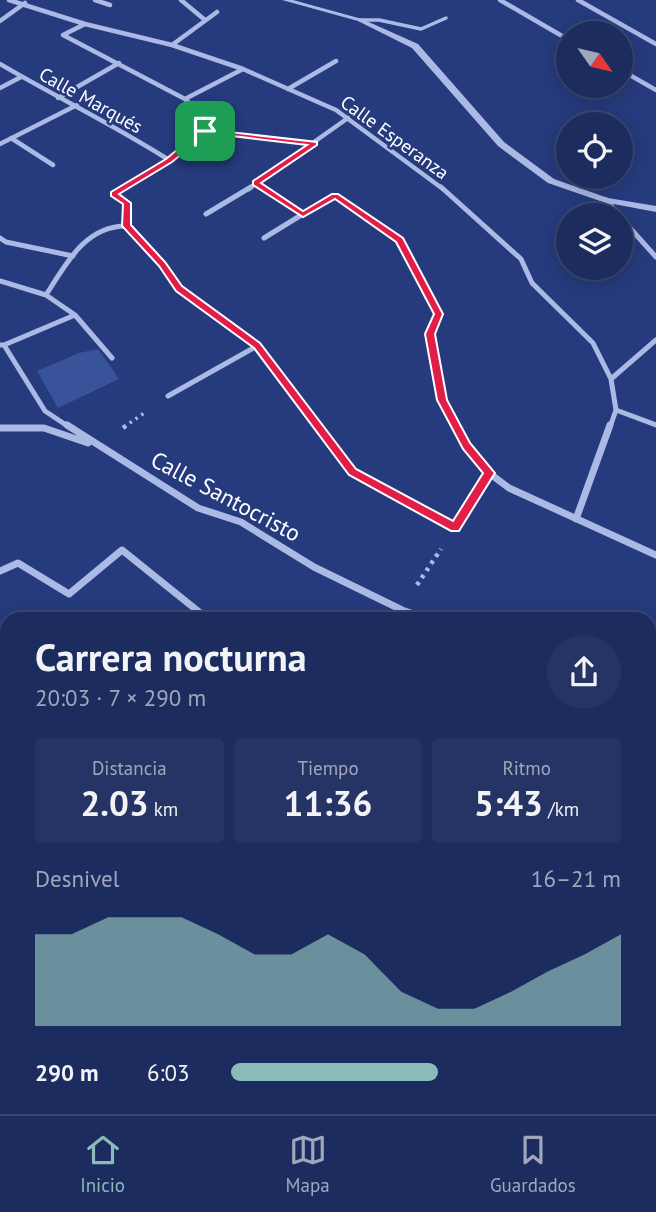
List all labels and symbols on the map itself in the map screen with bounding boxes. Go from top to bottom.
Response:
north arrow [556,21,634,98]
street label: Calle Marqués [35,62,147,138]
street label: Calle Esperanza [336,90,454,184]
pin [175,101,235,161]
street label: Calle Santocristo [146,444,306,548]

